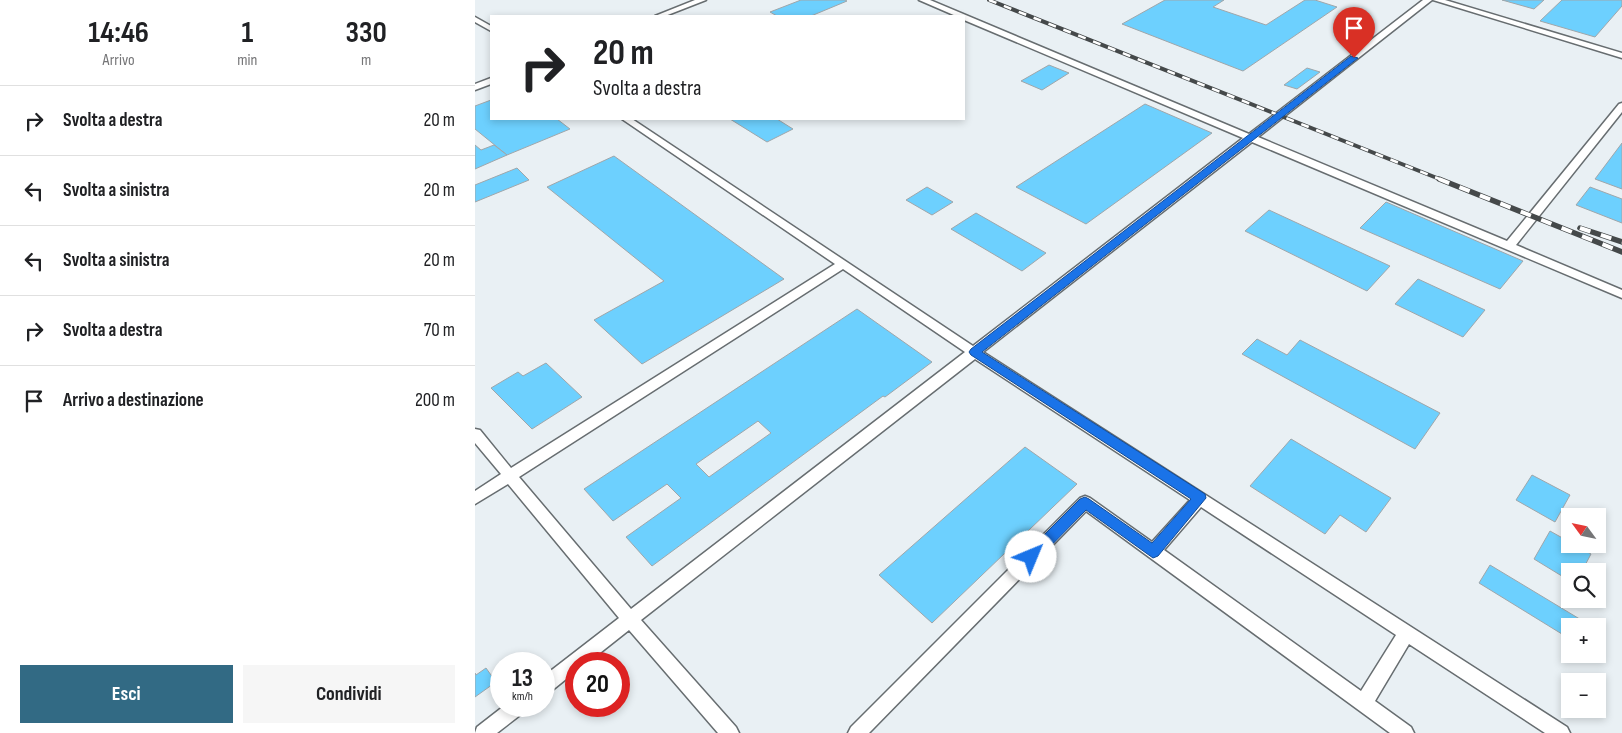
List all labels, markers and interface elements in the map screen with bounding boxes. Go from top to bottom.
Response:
pin [1333,7,1375,58]
icon: arrive [1340,14,1368,42]
text: 14:46 [88,15,149,51]
text: 1 [241,15,253,51]
text: 330 [346,15,387,51]
text: 20 m [593,32,654,75]
icon: right [510,35,575,100]
text: Arrivo [103,51,135,70]
text: min [237,51,257,70]
text: m [361,51,371,70]
text: Svolta a destra [593,75,702,102]
icon: right [20,107,48,135]
text: Svolta a destra [63,109,163,132]
text: 20 m [423,109,455,132]
icon: left [20,177,48,205]
text: Svolta a sinistra [63,179,170,202]
text: 20 m [423,179,455,202]
icon: left [20,247,48,275]
text: Svolta a sinistra [63,249,170,272]
text: 20 m [423,249,455,272]
icon: right [20,317,48,345]
text: Svolta a destra [63,319,163,342]
text: 70 m [424,319,455,342]
icon: arrive [20,387,48,415]
text: Arrivo a destinazione [63,389,204,412]
text: 200 m [415,389,455,412]
north arrow [1561,508,1606,552]
map controls [1561,508,1606,718]
position arrow [1004,530,1056,582]
button: search [1561,563,1606,608]
button: + [1561,618,1606,663]
speed limit sign: 20 [565,652,630,717]
text: 13 [512,663,533,694]
button: Esci [20,665,233,723]
button: Condividi [243,665,455,723]
button: − [1561,673,1606,718]
text: km/h [512,689,533,704]

